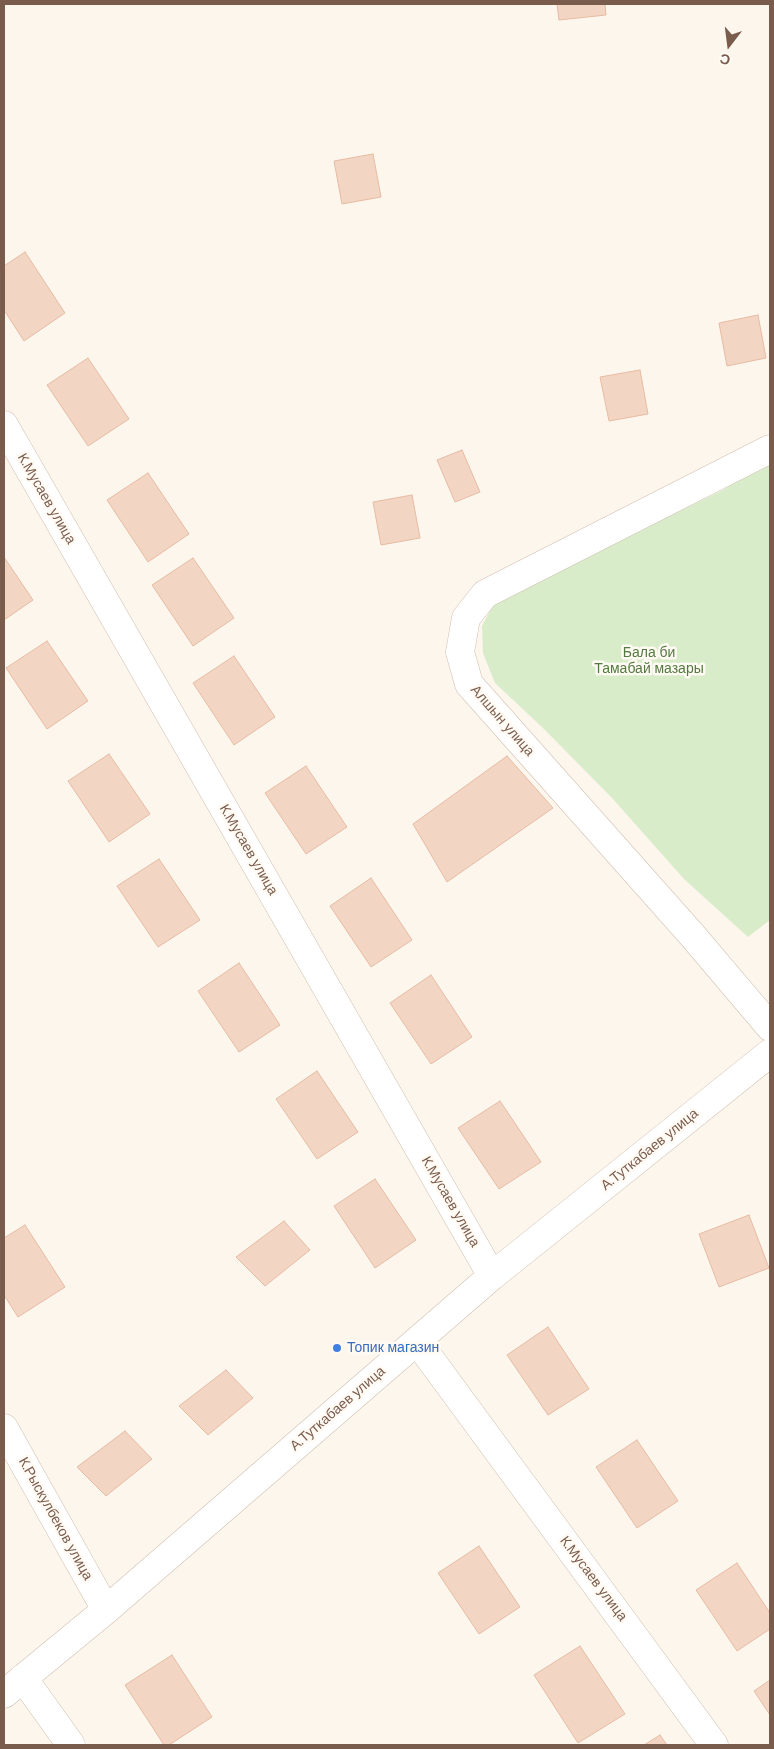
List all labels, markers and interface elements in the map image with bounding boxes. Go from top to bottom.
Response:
north arrow [704,20,754,70]
text: С [718,49,732,69]
street label: К.Мусаев улица [13,451,79,547]
park label: Бала би Тамабай мазары [594,645,704,678]
street label: Алшын улица [467,682,537,760]
street label: К.Мусаев улица [215,802,281,898]
street label: А.Туткабаев улица [598,1106,702,1194]
street label: К.Мусаев улица [417,1154,483,1250]
place label: Топик магазин [347,1340,439,1356]
marker: Топик магазин [331,1342,343,1354]
street label: А.Туткабаев улица [287,1363,389,1455]
street label: К.Рыскулбеков улица [14,1455,96,1583]
street label: К.Мусаев улица [556,1533,630,1625]

